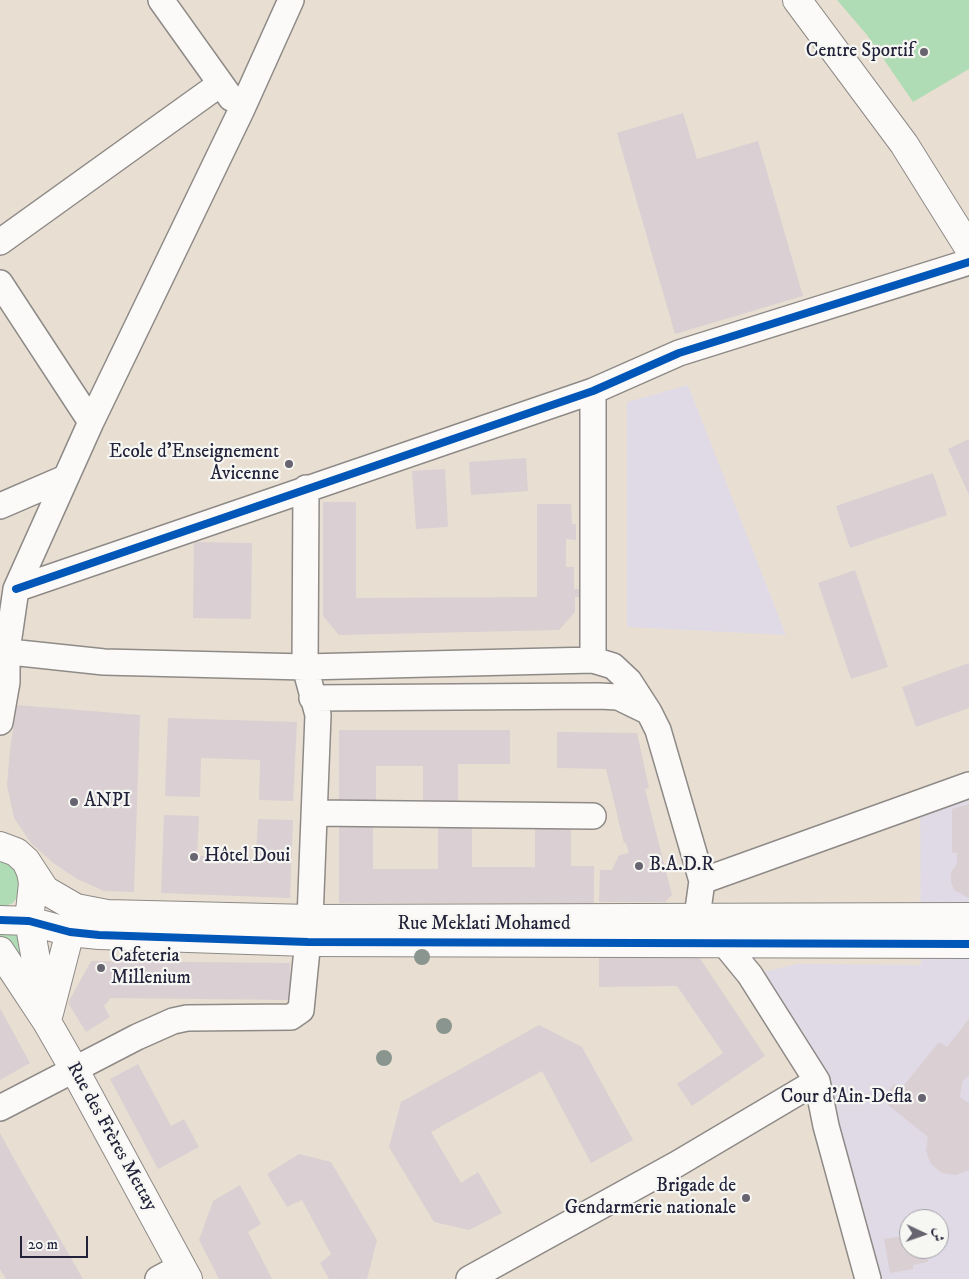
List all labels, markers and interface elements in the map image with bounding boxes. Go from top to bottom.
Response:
place label: Centre Sportif [806,41,914,63]
marker: Centre Sportif [918,46,930,58]
place label: Ecole d'Enseignement Avicenne [109,442,279,486]
marker: Ecole d'Enseignement Avicenne [283,458,295,470]
place label: ANPI [84,791,131,813]
marker: ANPI [68,796,80,808]
place label: Hôtel Doui [204,846,290,868]
marker: Hôtel Doui [188,851,200,863]
place label: B.A.D.R [649,855,714,877]
marker: B.A.D.R [633,860,645,872]
street label: Rue Meklati Mohamed [398,914,570,936]
place label: Cafeteria Millenium [111,946,191,990]
marker: Cafeteria Millenium [95,962,107,974]
street label: Rue des Frères Mettay [61,1059,161,1215]
place label: Cour d'Ain-Defla [781,1087,912,1109]
marker: Cour d'Ain-Defla [916,1092,928,1104]
place label: Brigade de Gendarmerie nationale [565,1176,736,1220]
marker: Brigade de Gendarmerie nationale [740,1192,752,1204]
north arrow [899,1209,949,1259]
scale bar [22,1226,90,1258]
text: ش [929,1227,947,1242]
text: 20 m [28,1235,58,1254]

